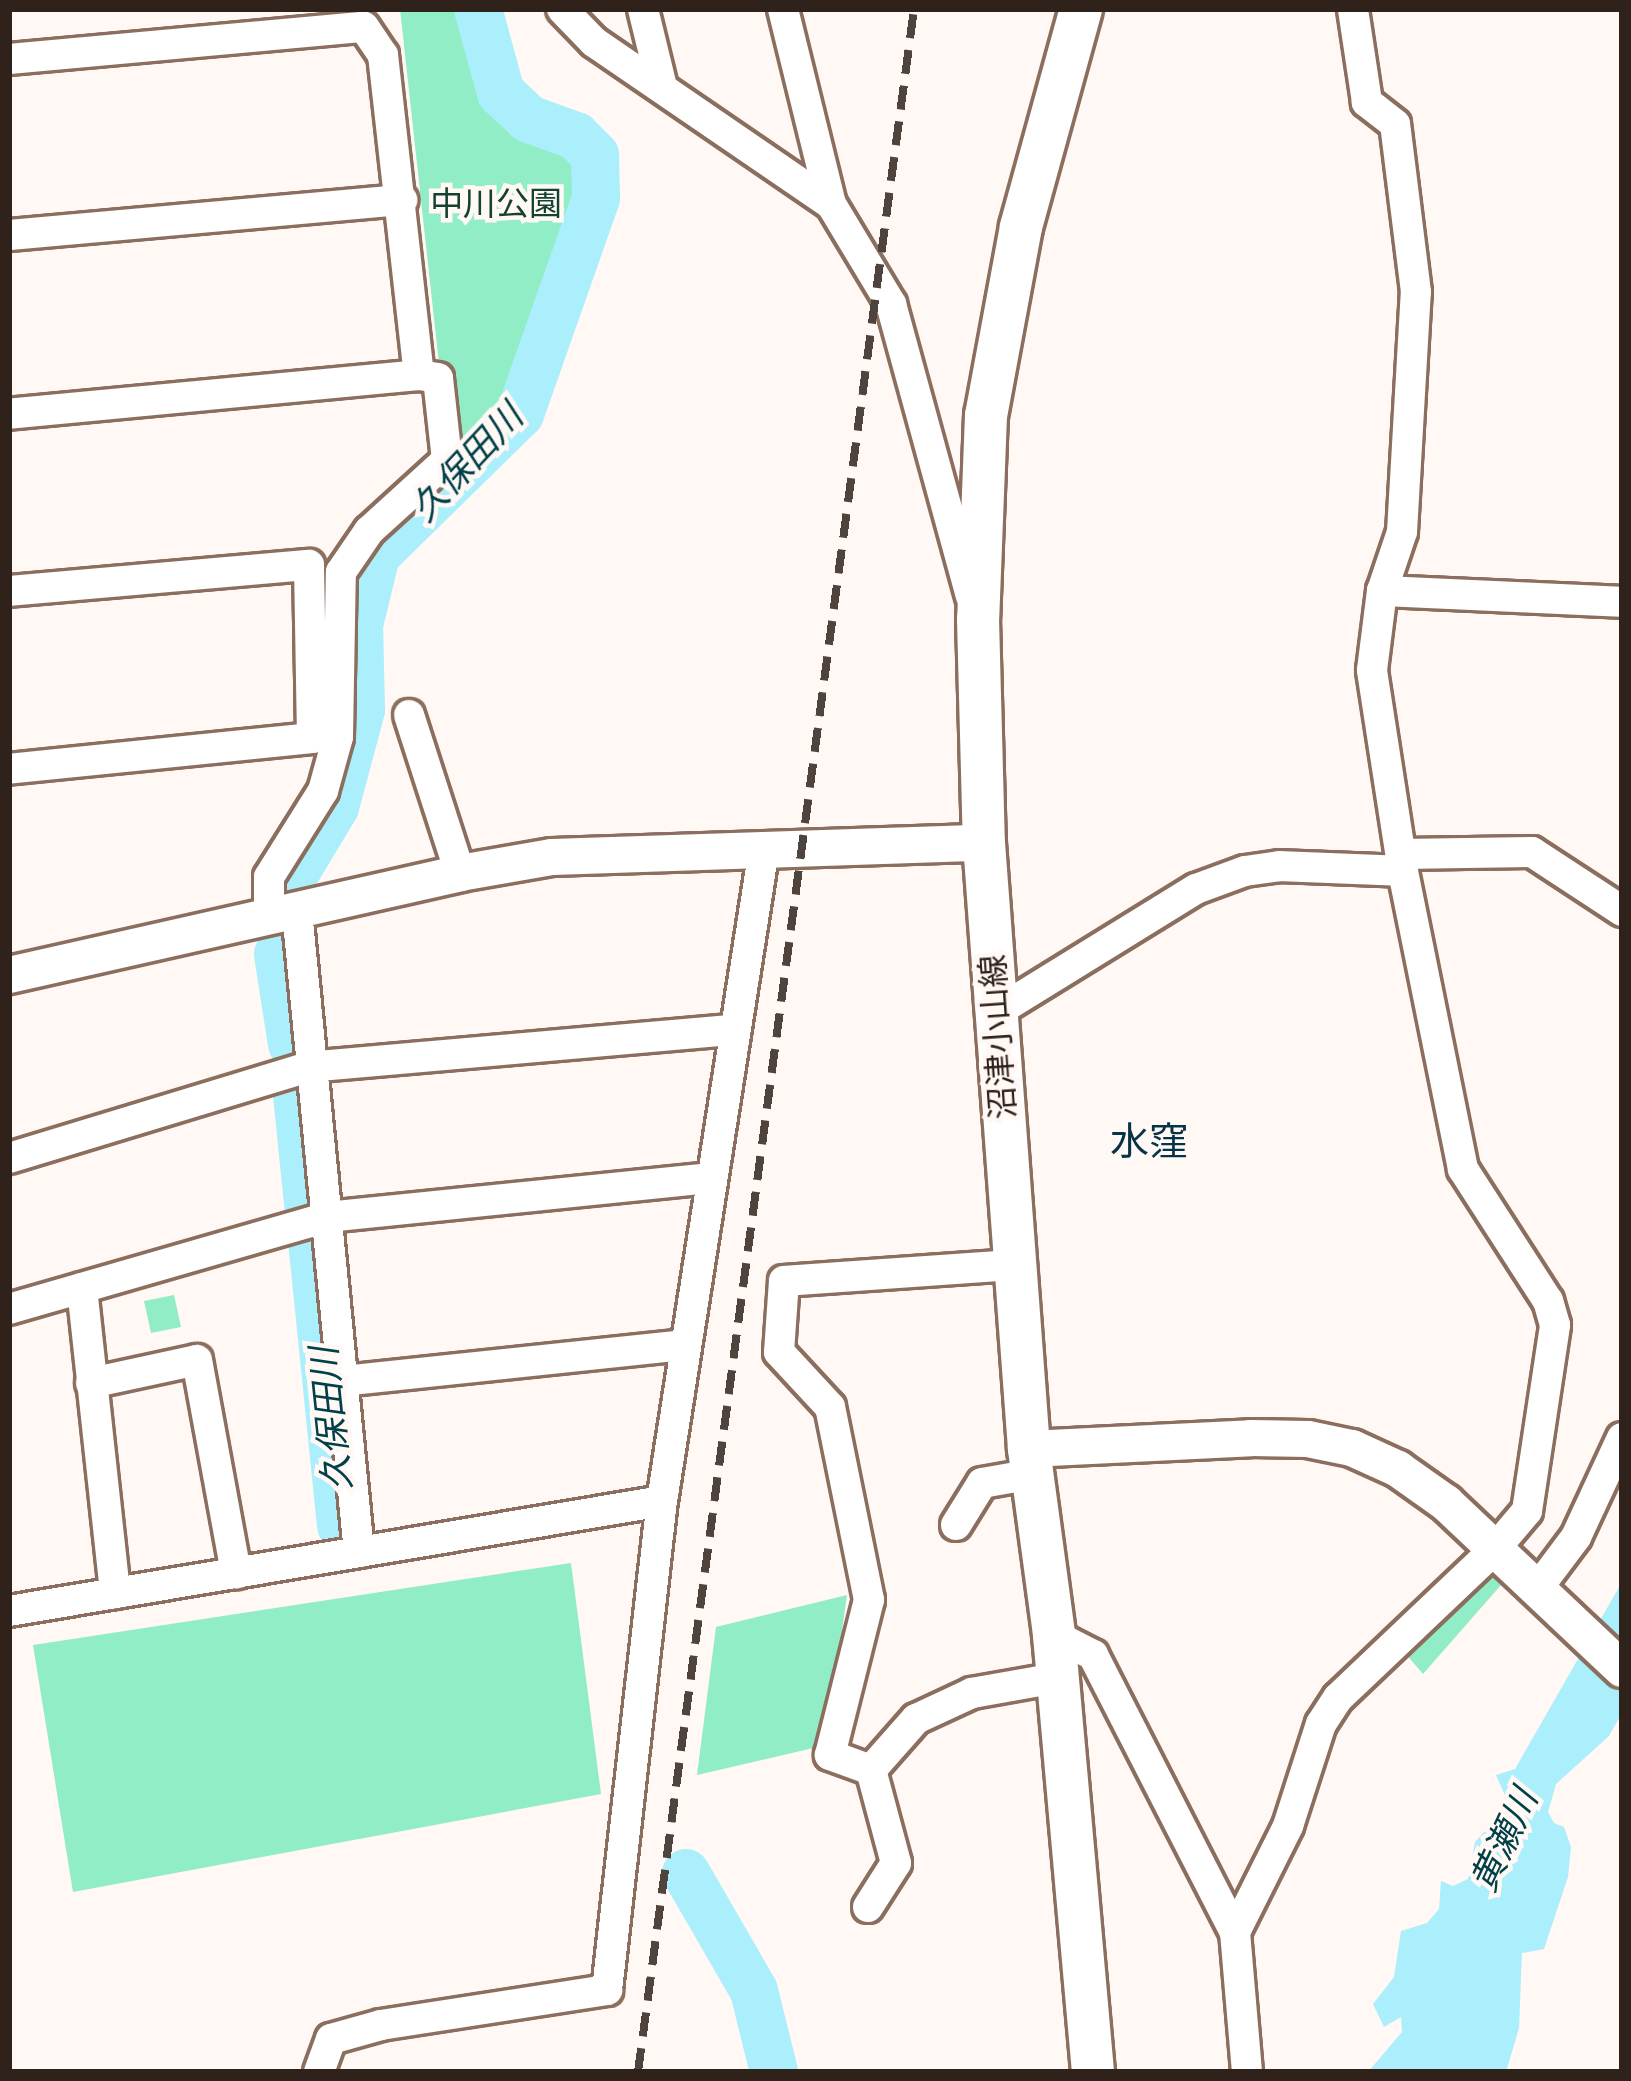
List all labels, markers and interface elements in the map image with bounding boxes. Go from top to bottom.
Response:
park label: 中川公園 [430,184,562,224]
water label: 久保田川 [401,395,531,529]
street label: 沼津小山線 [972,953,1024,1121]
district label: 水窪 [1110,1118,1188,1164]
water label: 久保田川 [301,1345,359,1493]
water label: 黄瀬川 [1461,1782,1545,1898]

